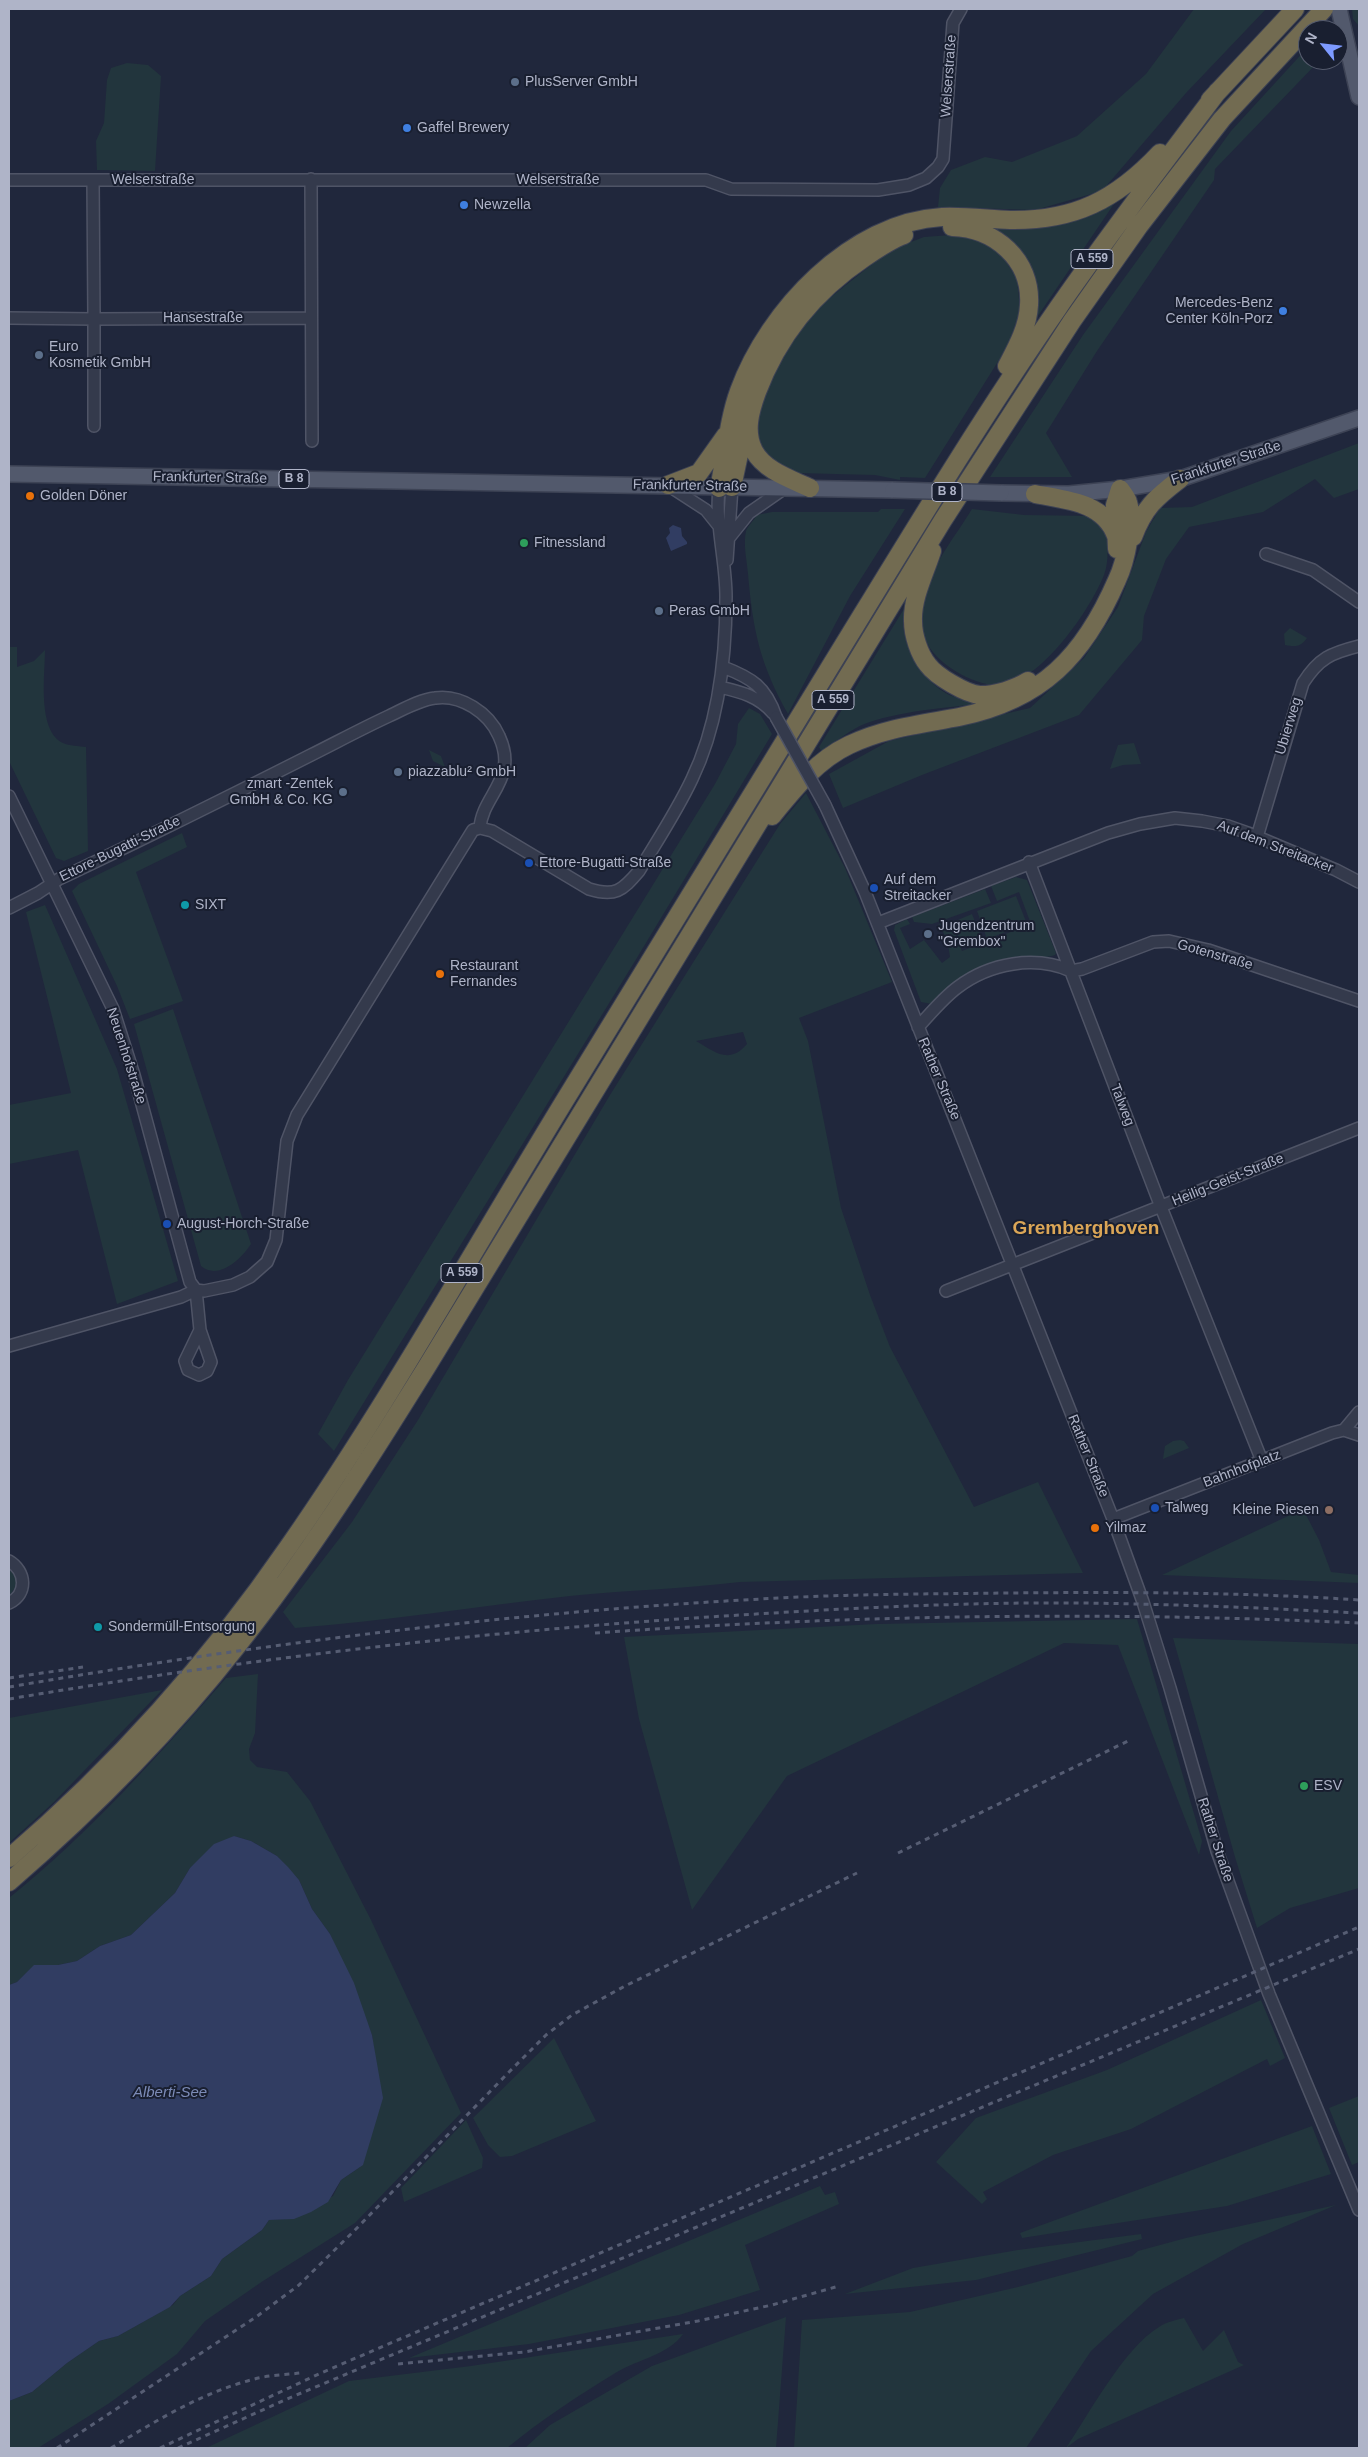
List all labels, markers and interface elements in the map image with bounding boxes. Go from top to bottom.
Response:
north arrow [1298,20,1348,70]
text: N [1301,30,1320,47]
street label: Welserstraße [938,34,960,118]
place label: PlusServer GmbH [525,74,638,90]
marker: PlusServer GmbH [509,76,521,88]
place label: Gaffel Brewery [417,120,509,136]
marker: Gaffel Brewery [401,122,413,134]
street label: Welserstraße [112,172,194,188]
street label: Welserstraße [517,172,599,188]
place label: Newzella [474,197,531,213]
marker: Newzella [458,199,470,211]
road number: A 559 [1071,250,1113,268]
place label: Mercedes-Benz Center Köln-Porz [1166,295,1273,328]
marker: Mercedes-Benz Center Köln-Porz [1277,305,1289,317]
street label: Hansestraße [163,310,243,326]
place label: Euro Kosmetik GmbH [49,339,151,372]
marker: Euro Kosmetik GmbH [33,349,45,361]
street label: Frankfurter Straße [1169,437,1283,489]
street label: Frankfurter Straße [153,469,267,487]
road number: B 8 [279,469,309,488]
street label: Frankfurter Straße [633,477,747,495]
road number: B 8 [932,482,962,502]
place label: Golden Döner [40,488,127,504]
marker: Golden Döner [24,490,36,502]
place label: Fitnessland [534,535,606,551]
marker: Fitnessland [518,537,530,549]
place label: Peras GmbH [669,603,750,619]
marker: Peras GmbH [653,605,665,617]
road number: A 559 [812,690,854,710]
street label: Ubierweg [1272,695,1306,757]
place label: piazzablu² GmbH [408,764,516,780]
marker: piazzablu² GmbH [392,766,404,778]
place label: zmart -Zentek GmbH & Co. KG [230,776,333,809]
marker: zmart -Zentek GmbH & Co. KG [337,786,349,798]
street label: Ettore-Bugatti-Straße [57,812,183,886]
street label: Auf dem Streitacker [1215,817,1335,877]
place label: Ettore-Bugatti-Straße [539,855,671,871]
marker: Ettore-Bugatti-Straße [523,857,535,869]
place label: Auf dem Streitacker [884,872,951,904]
marker: Auf dem Streitacker [868,882,880,894]
place label: SIXT [195,897,226,913]
marker: SIXT [179,899,191,911]
place label: Jugendzentrum "Grembox" [938,918,1035,950]
marker: Jugendzentrum "Grembox" [922,928,934,940]
street label: Gotenstraße [1175,936,1255,974]
place label: Restaurant Fernandes [450,958,518,990]
marker: Restaurant Fernandes [434,968,446,980]
street label: Neuenhofstraße [102,1006,150,1106]
street label: Rather Straße [914,1035,964,1123]
street label: Talweg [1106,1082,1138,1128]
street label: Heilig-Geist-Straße [1170,1150,1286,1210]
place label: August-Horch-Straße [177,1216,309,1232]
marker: August-Horch-Straße [161,1218,173,1230]
district label: Gremberghoven [1013,1218,1159,1240]
road number: A 559 [441,1264,483,1282]
street label: Rather Straße [1064,1412,1112,1500]
street label: Bahnhofplatz [1201,1447,1283,1491]
place label: Talweg [1165,1500,1209,1516]
marker: Talweg [1149,1502,1161,1514]
place label: Kleine Riesen [1233,1502,1319,1518]
marker: Kleine Riesen [1323,1504,1335,1516]
place label: Yilmaz [1105,1520,1146,1536]
marker: Yilmaz [1089,1522,1101,1534]
place label: Sondermüll-Entsorgung [108,1619,255,1635]
marker: Sondermüll-Entsorgung [92,1621,104,1633]
place label: ESV [1314,1778,1342,1794]
marker: ESV [1298,1780,1310,1792]
street label: Rather Straße [1193,1796,1237,1884]
water label: Alberti-See [133,2084,207,2102]

